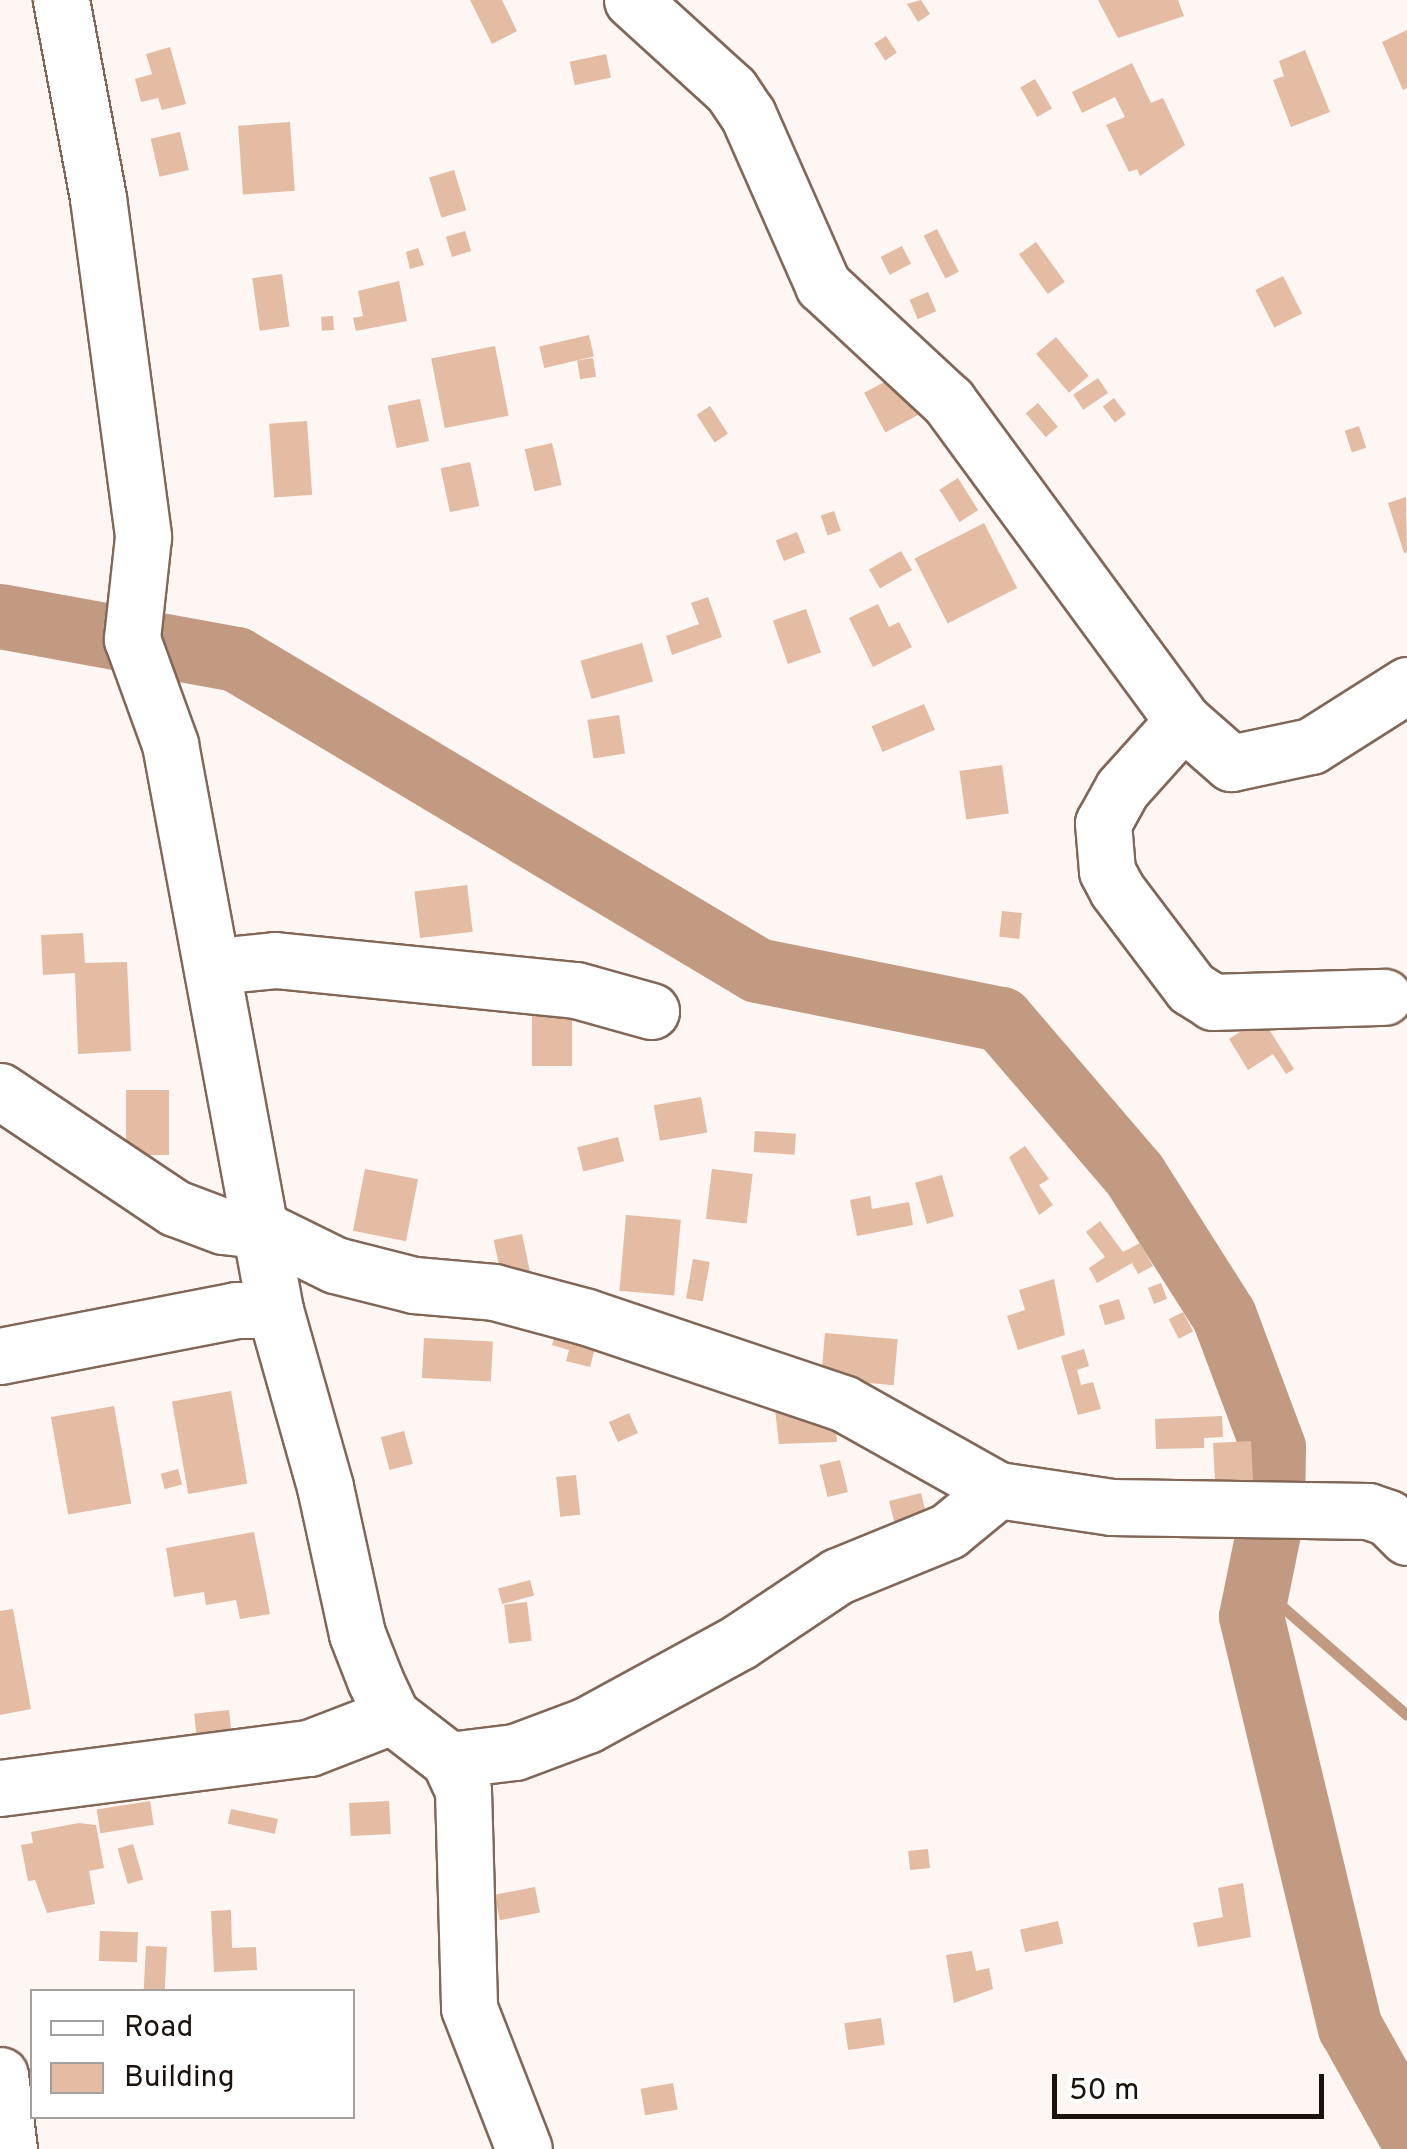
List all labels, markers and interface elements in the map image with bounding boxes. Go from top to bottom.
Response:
legend [30,1989,355,2119]
text: Road [124,2010,193,2047]
scale bar [1057,2054,1330,2116]
text: Building [124,2060,235,2097]
text: 50 m [1069,2073,1139,2110]

